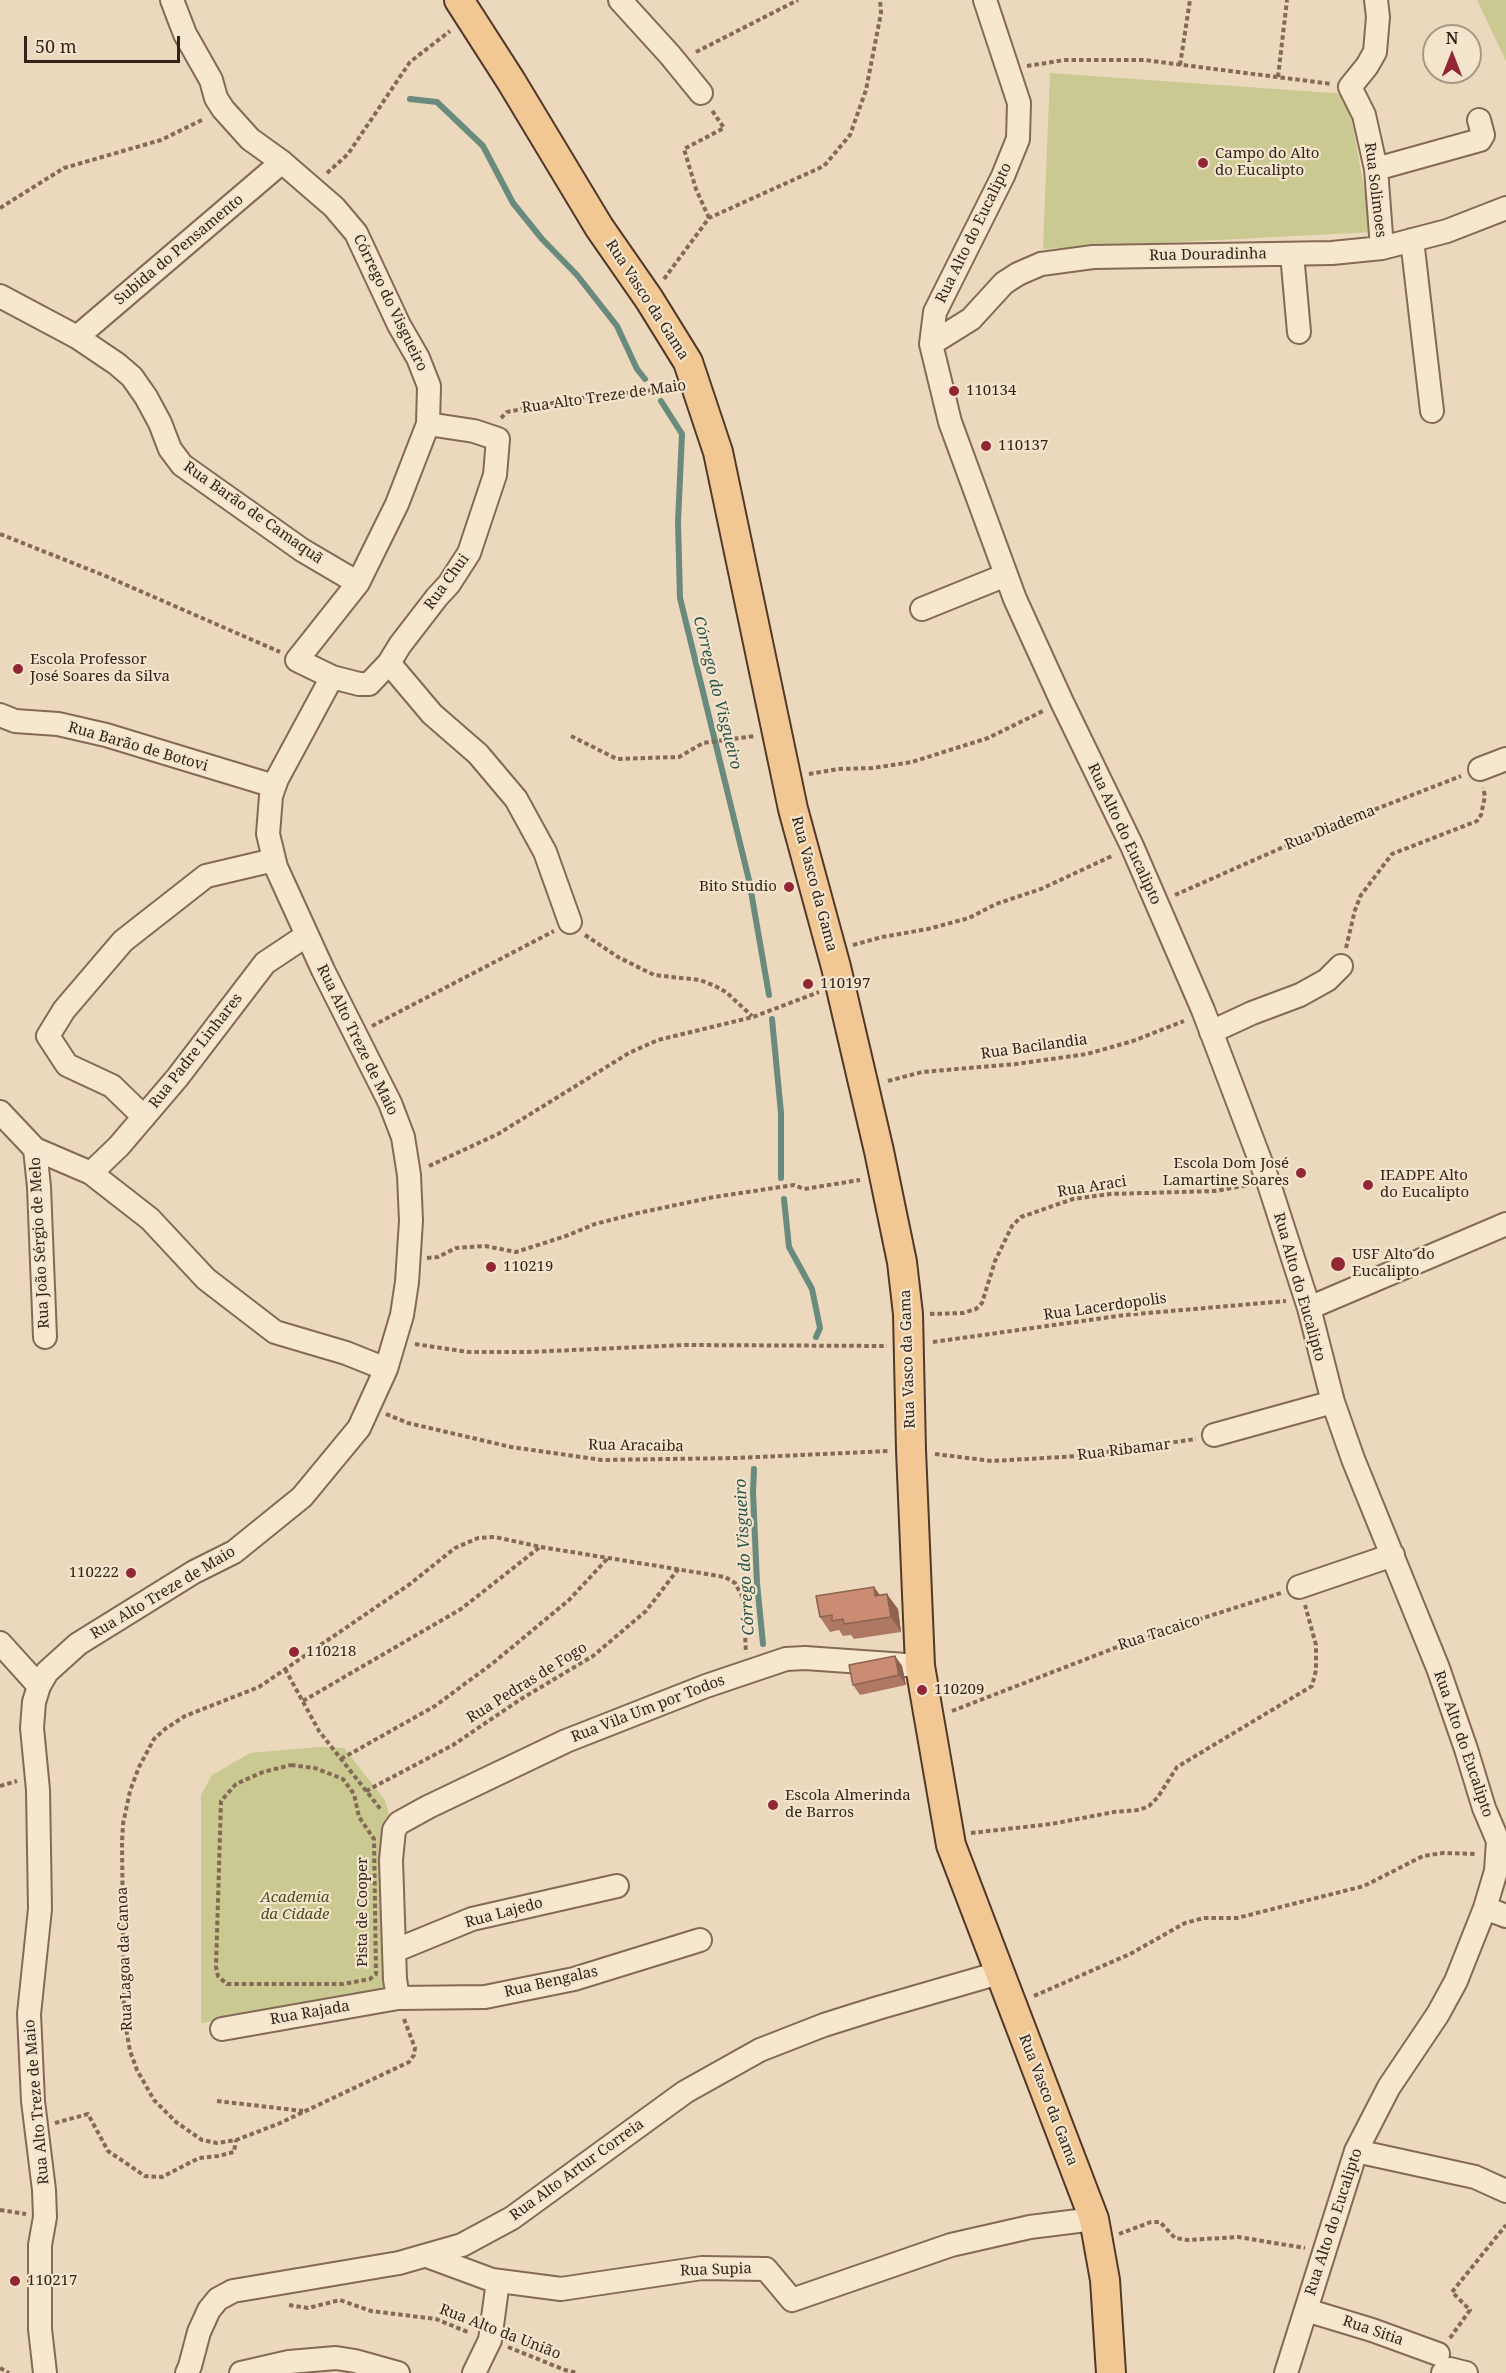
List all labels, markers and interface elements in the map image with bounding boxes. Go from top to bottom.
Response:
scale bar [27,24,183,62]
north arrow [1422,24,1482,84]
text: N [1446,27,1458,49]
text: 50 m [35,34,77,58]
street label: Rua Solimoes [1360,141,1390,239]
place label: Campo do Alto do Eucalipto [1215,145,1320,180]
marker: Campo do Alto do Eucalipto [1196,156,1210,170]
street label: Rua Alto do Eucalipto [932,160,1016,306]
street label: Subida do Pensamento [111,191,247,309]
street label: Córrego do Visgueiro [349,232,431,374]
street label: Rua Vasco da Gama [601,237,693,363]
street label: Rua Douradinha [1149,245,1267,265]
street label: Rua Alto Treze de Maio [521,377,687,417]
place label: 110134 [966,382,1016,400]
marker: 110134 [947,384,961,398]
place label: 110137 [998,437,1048,455]
marker: 110137 [979,439,993,453]
street label: Rua Barão de Camaquã [180,458,326,568]
street label: Rua Chui [421,551,473,613]
water label: Córrego do Visgueiro [689,614,745,772]
place label: Escola Professor José Soares da Silva [30,651,170,686]
marker: Escola Professor José Soares da Silva [11,662,25,676]
street label: Rua Barão de Botovi [66,718,210,776]
street label: Rua Alto do Eucalipto [1083,760,1165,908]
street label: Rua Diadema [1282,802,1378,854]
street label: Rua Vasco da Gama [787,814,841,954]
place label: Bito Studio [699,878,777,896]
marker: Bito Studio [782,880,796,894]
street label: Rua Alto Treze de Maio [313,962,401,1118]
place label: 110197 [820,975,870,993]
marker: 110197 [801,977,815,991]
street label: Rua Padre Linhares [145,990,247,1112]
street label: Rua Bacilandia [980,1031,1088,1063]
place label: Escola Dom José Lamartine Soares [1163,1155,1289,1190]
street label: Rua João Sérgio de Melo [27,1157,53,1329]
marker: Escola Dom José Lamartine Soares [1294,1166,1308,1180]
place label: IEADPE Alto do Eucalipto [1380,1167,1469,1202]
street label: Rua Araci [1056,1173,1128,1201]
marker: IEADPE Alto do Eucalipto [1361,1178,1375,1192]
street label: Rua Alto do Eucalipto [1269,1211,1329,1363]
place label: USF Alto do Eucalipto [1352,1246,1435,1281]
marker: USF Alto do Eucalipto [1329,1255,1347,1273]
place label: 110219 [503,1258,553,1276]
marker: 110219 [484,1260,498,1274]
street label: Rua Vasco da Gama [897,1289,919,1429]
street label: Rua Lacerdopolis [1042,1289,1168,1325]
street label: Rua Ribamar [1076,1435,1172,1465]
street label: Rua Aracaiba [588,1436,684,1456]
water label: Córrego do Visgueiro [731,1478,759,1636]
street label: Rua Alto Treze de Maio [87,1543,239,1643]
place label: 110222 [69,1564,119,1582]
marker: 110222 [124,1566,138,1580]
street label: Rua Tacaico [1116,1611,1202,1655]
street label: Rua Pedras de Fogo [463,1639,591,1727]
place label: 110218 [306,1643,356,1661]
marker: 110218 [287,1645,301,1659]
street label: Rua Alto do Eucalipto [1429,1668,1497,1820]
street label: Rua Vila Um por Todos [569,1671,727,1747]
place label: 110209 [934,1681,984,1699]
marker: 110209 [915,1683,929,1697]
place label: Escola Almerinda de Barros [785,1787,911,1822]
marker: Escola Almerinda de Barros [766,1798,780,1812]
street label: Pista de Cooper [354,1857,372,1967]
street label: Rua Lagoa da Canoa [113,1886,137,2032]
park label: Academia da Cidade [260,1889,330,1924]
street label: Rua Lajedo [463,1894,545,1932]
street label: Rua Bengalas [502,1962,600,2002]
street label: Rua Rajada [269,1997,351,2029]
street label: Rua Alto Treze de Maio [21,2019,53,2185]
street label: Rua Vasco da Gama [1015,2032,1081,2168]
street label: Rua Alto Artur Correia [506,2115,648,2225]
street label: Rua Alto do Eucalipto [1302,2146,1366,2298]
street label: Rua Supia [680,2260,752,2280]
place label: 110217 [27,2272,77,2290]
marker: 110217 [8,2274,22,2288]
street label: Rua Alto da União [437,2301,563,2363]
street label: Rua Sitia [1340,2312,1406,2350]

